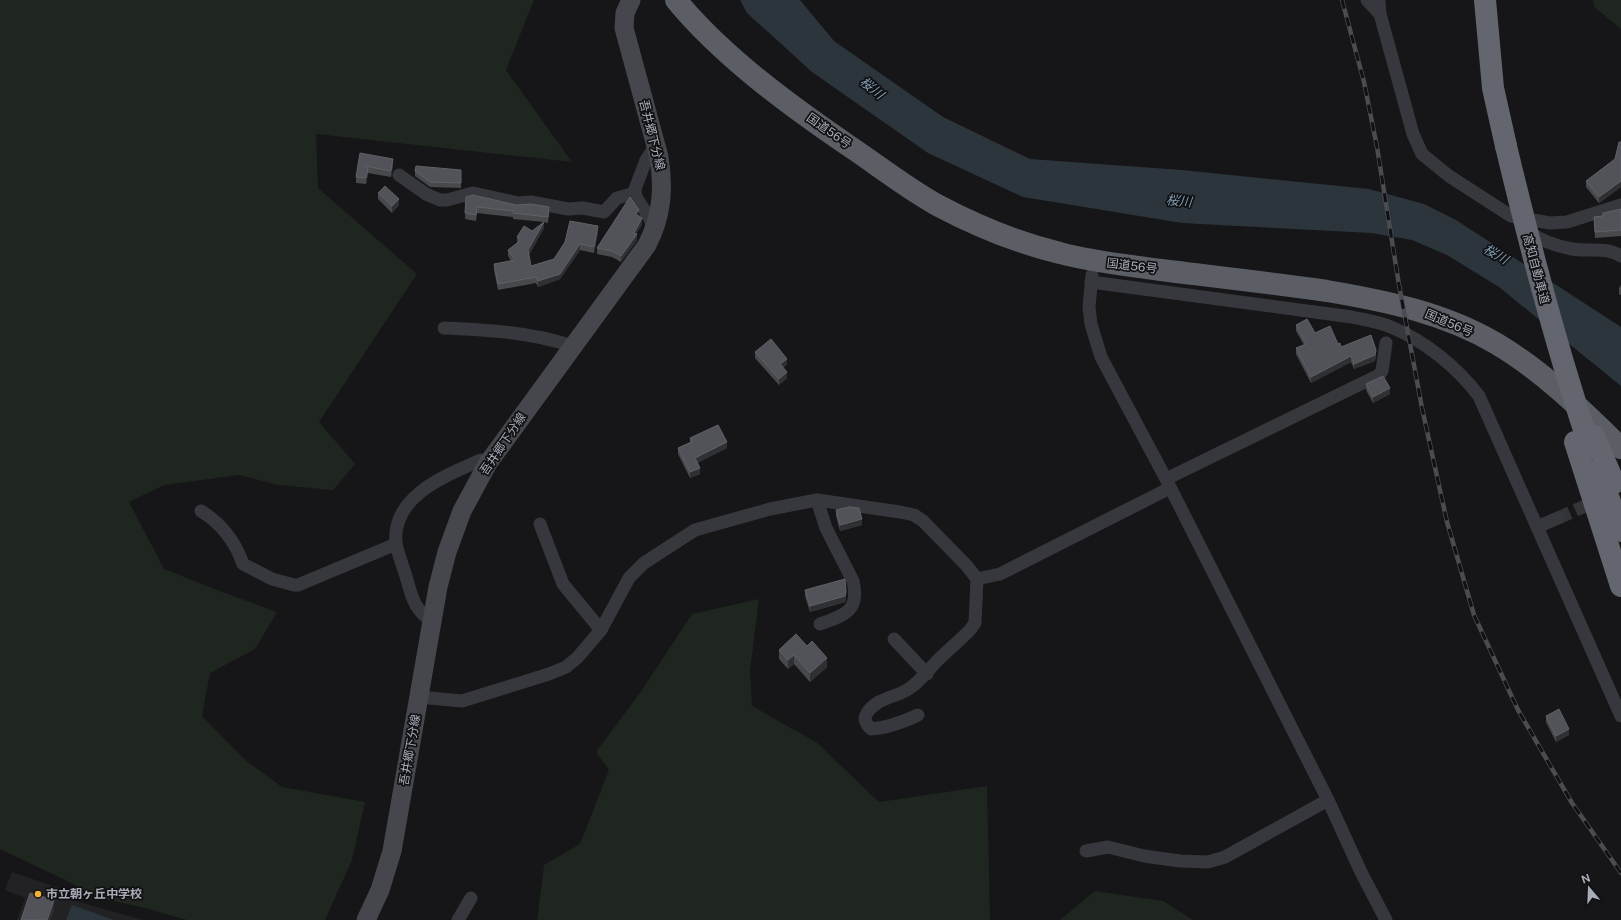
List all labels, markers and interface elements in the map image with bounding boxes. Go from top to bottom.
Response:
water label: 桜川 [857,74,888,103]
street label: 吾井郷下分線 [636,98,668,172]
street label: 国道56号 [804,111,854,151]
water label: 桜川 [1165,192,1195,210]
street label: 高知自動車道 [1520,232,1552,306]
water label: 桜川 [1481,241,1513,268]
street label: 国道56号 [1106,256,1158,276]
street label: 国道56号 [1423,307,1475,339]
street label: 吾井郷下分線 [477,410,529,478]
street label: 吾井郷下分線 [397,713,423,787]
north arrow [1569,868,1609,908]
text: N [1580,871,1592,886]
place label: 市立朝ヶ丘中学校 [46,887,142,901]
marker: 市立朝ヶ丘中学校 [33,889,43,899]

